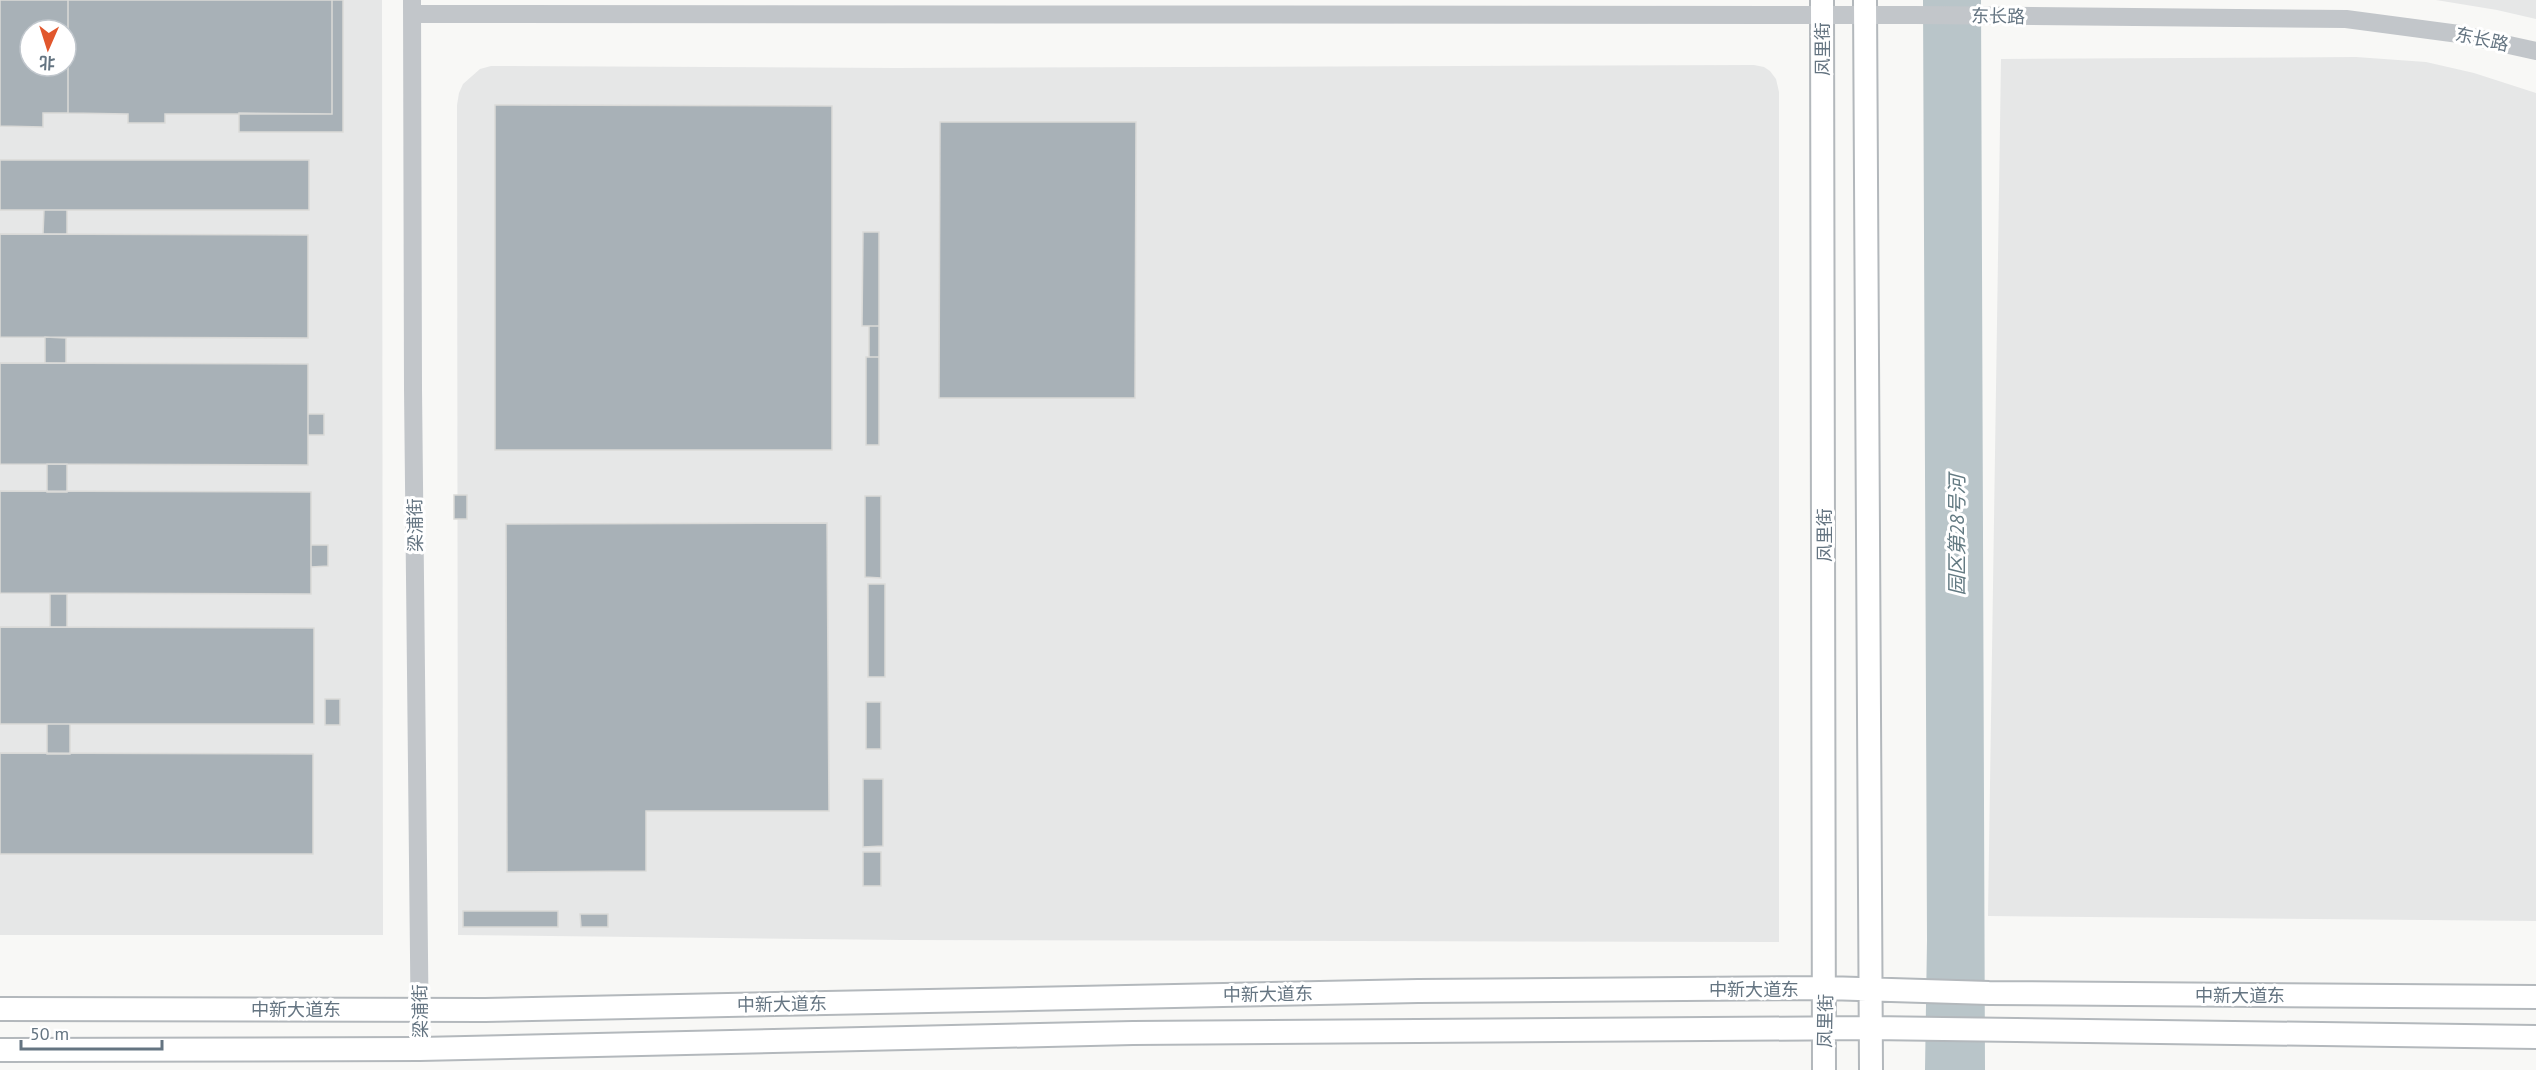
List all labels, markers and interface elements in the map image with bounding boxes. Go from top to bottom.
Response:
street label: 东长路 [1971,4,2025,28]
north arrow [18,18,78,78]
street label: 凤里街 [1811,22,1834,76]
street label: 东长路 [2453,22,2511,56]
text: 北 [39,53,56,73]
water label: 园区第28号河 [1944,471,1970,595]
street label: 梁浦街 [403,498,427,552]
street label: 凤里街 [1813,508,1836,562]
street label: 中新大道东 [1709,978,1799,1001]
street label: 中新大道东 [1223,982,1313,1006]
street label: 梁浦街 [408,984,432,1038]
street label: 中新大道东 [2195,984,2285,1007]
street label: 中新大道东 [737,992,827,1016]
street label: 凤里街 [1813,994,1837,1048]
street label: 中新大道东 [251,998,341,1021]
scale bar [21,1013,162,1051]
text: 50 m [30,1022,69,1045]

